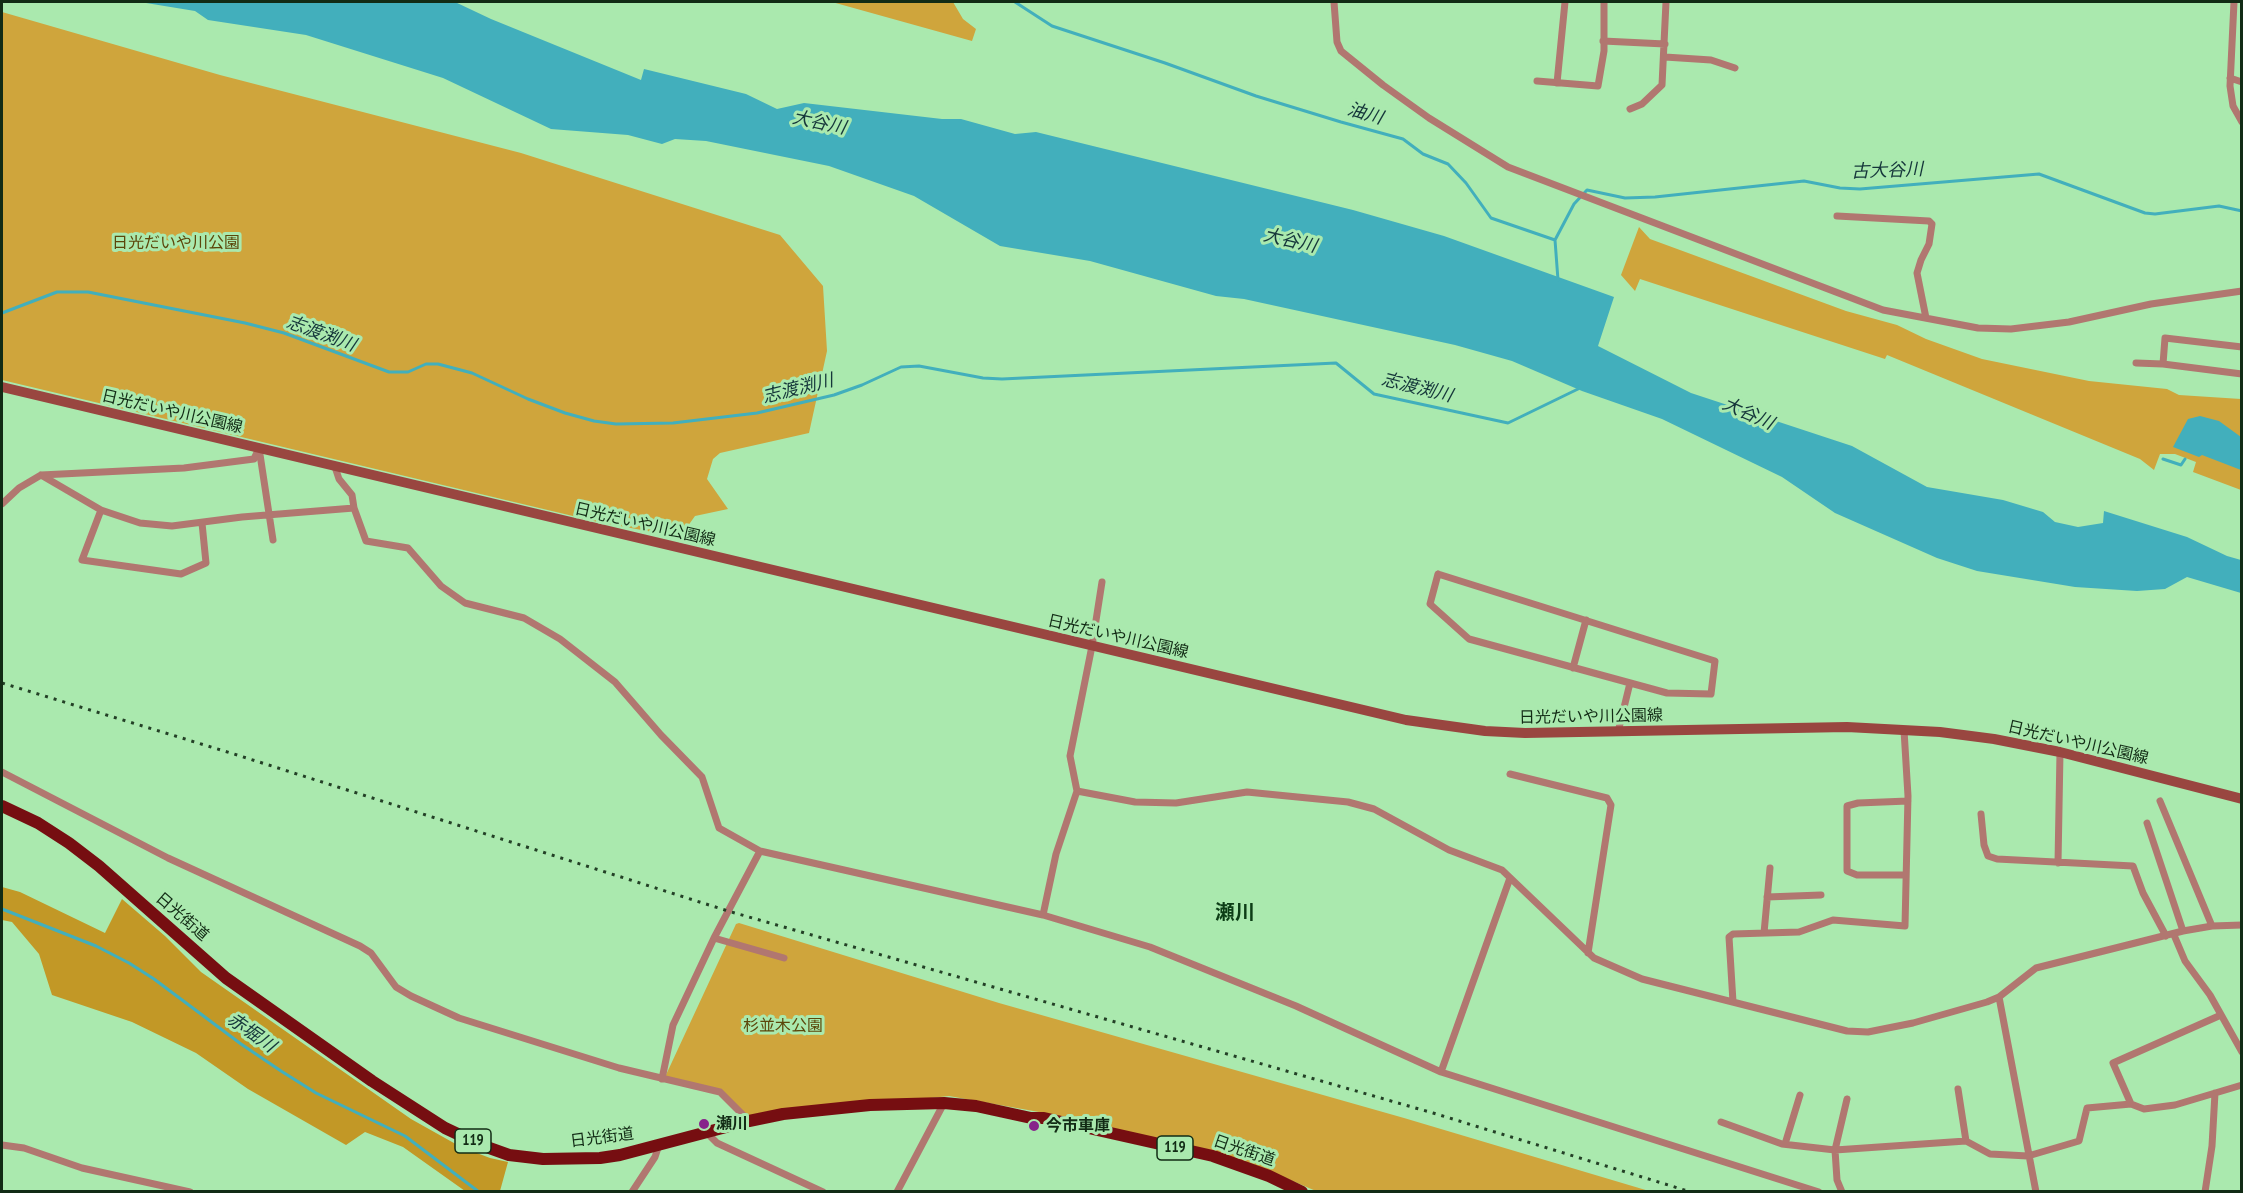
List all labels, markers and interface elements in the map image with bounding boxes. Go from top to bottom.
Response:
water label: 油川 [1345,99,1385,129]
water label: 大谷川 [790,107,848,139]
water label: 古大谷川 [1851,159,1923,183]
water label: 大谷川 [1261,224,1319,258]
park label: 日光だいや川公園 [112,233,240,253]
water label: 志渡渕川 [283,312,359,356]
water label: 志渡渕川 [1379,369,1455,407]
water label: 志渡渕川 [760,370,836,408]
street label: 日光だいや川公園線 [100,386,244,438]
water label: 大谷川 [1719,393,1777,435]
street label: 日光だいや川公園線 [573,499,717,551]
street label: 日光だいや川公園線 [1046,611,1190,663]
street label: 日光だいや川公園線 [1519,706,1663,728]
street label: 日光だいや川公園線 [2006,717,2150,769]
street label: 日光街道 [152,889,212,945]
district label: 瀬川 [1215,901,1255,925]
water label: 赤堀川 [223,1009,279,1057]
park label: 杉並木公園 [743,1016,823,1036]
place label: 瀬川 [716,1114,748,1134]
place label: 今市車庫 [1046,1116,1110,1136]
marker: 瀬川 [697,1117,711,1131]
marker: 今市車庫 [1027,1119,1041,1133]
street label: 日光街道 [569,1125,635,1151]
road number: 119 [455,1129,491,1153]
street label: 日光街道 [1211,1132,1277,1170]
road number: 119 [1157,1136,1193,1160]

